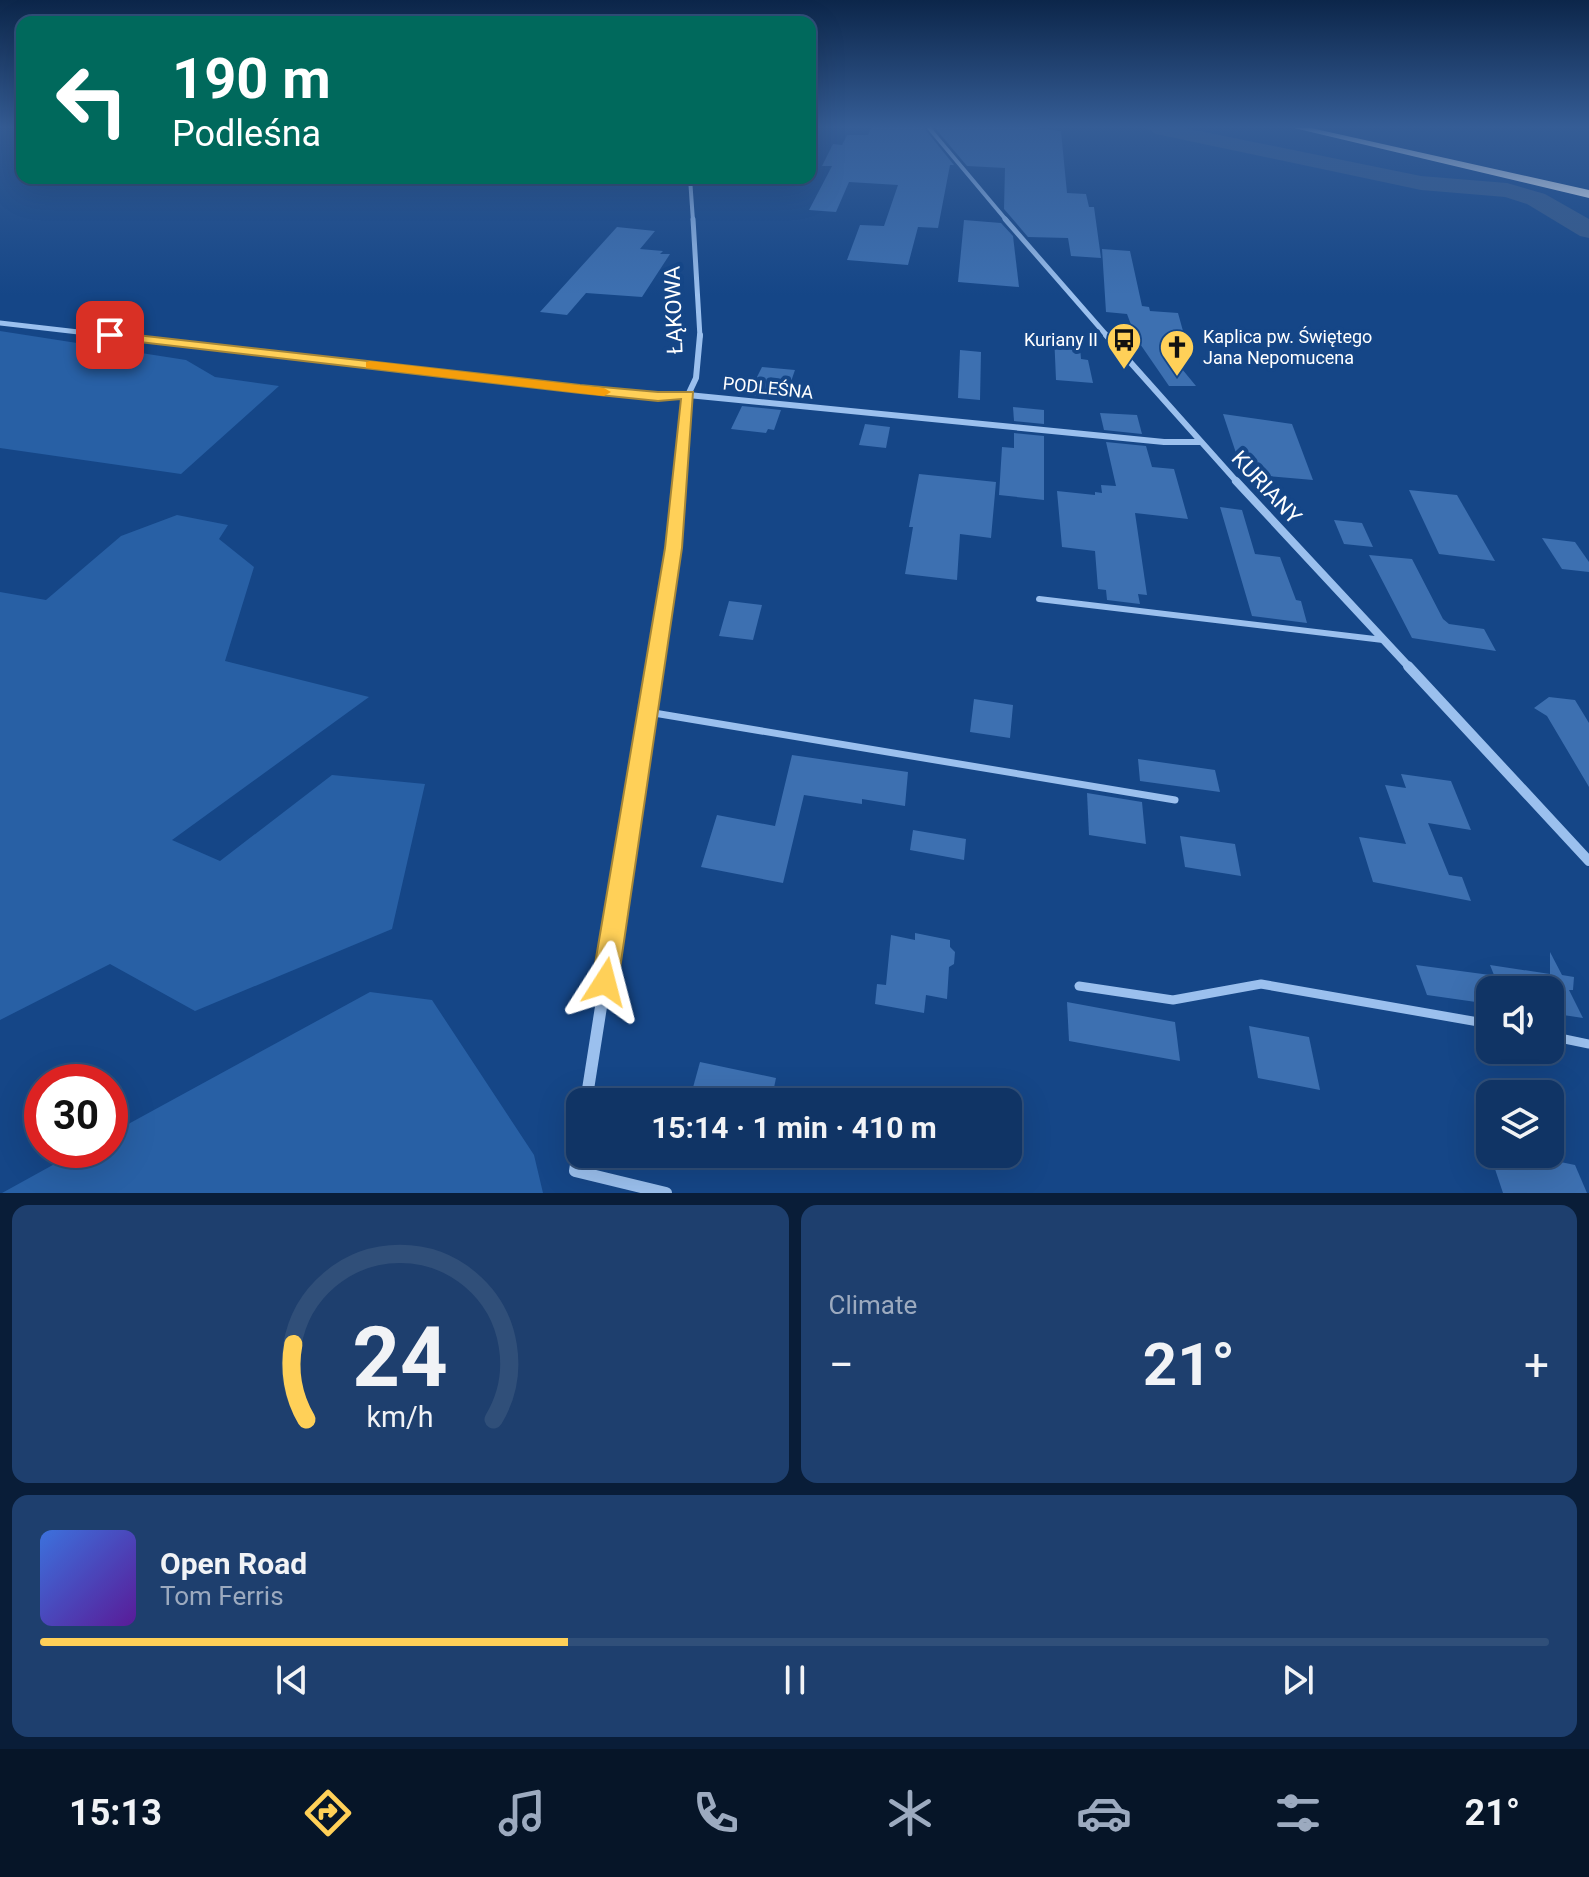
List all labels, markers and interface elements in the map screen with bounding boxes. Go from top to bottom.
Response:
text: 190 m [172,46,331,112]
icon: left [40,48,144,152]
text: Podleśna [172,113,321,155]
street label: ŁĄKOWA [659,265,688,355]
pin [76,301,144,369]
icon: arrive [88,313,132,357]
bus stop icon: Kuriany II [1105,321,1143,371]
place label: Kaplica pw. Świętego Jana Nepomucena [1203,326,1372,368]
church icon: Kaplica pw. Świętego Jana Nepomucena [1158,328,1196,378]
place label: Kuriany II [1024,329,1098,350]
street label: PODLEŚNA [722,372,815,403]
street label: KURIANY [1227,446,1307,530]
position arrow [563,940,647,1024]
map controls [1476,976,1564,1168]
button: sound [1476,976,1564,1064]
speed limit sign: 30 [24,1064,128,1168]
button: layers [1476,1080,1564,1168]
text: 15:14 · 1 min · 410 m [651,1110,937,1145]
text: Climate [829,1290,917,1320]
text: 24 [353,1309,448,1406]
text: 21° [1143,1329,1235,1400]
text: − [829,1339,854,1391]
text: + [1524,1339,1549,1391]
text: km/h [367,1400,434,1434]
text: Open Road [160,1546,307,1581]
text: Tom Ferris [160,1581,284,1611]
icon: previous [270,1658,314,1702]
icon: pause [773,1658,817,1702]
icon: next [1276,1658,1320,1702]
icon: directions [300,1785,356,1841]
icon: music [494,1785,550,1841]
icon: phone [688,1785,744,1841]
icon: climate [882,1785,938,1841]
icon: car [1076,1785,1132,1841]
icon: filters [1270,1785,1326,1841]
text: 15:13 [69,1792,162,1834]
text: 21° [1465,1792,1520,1834]

